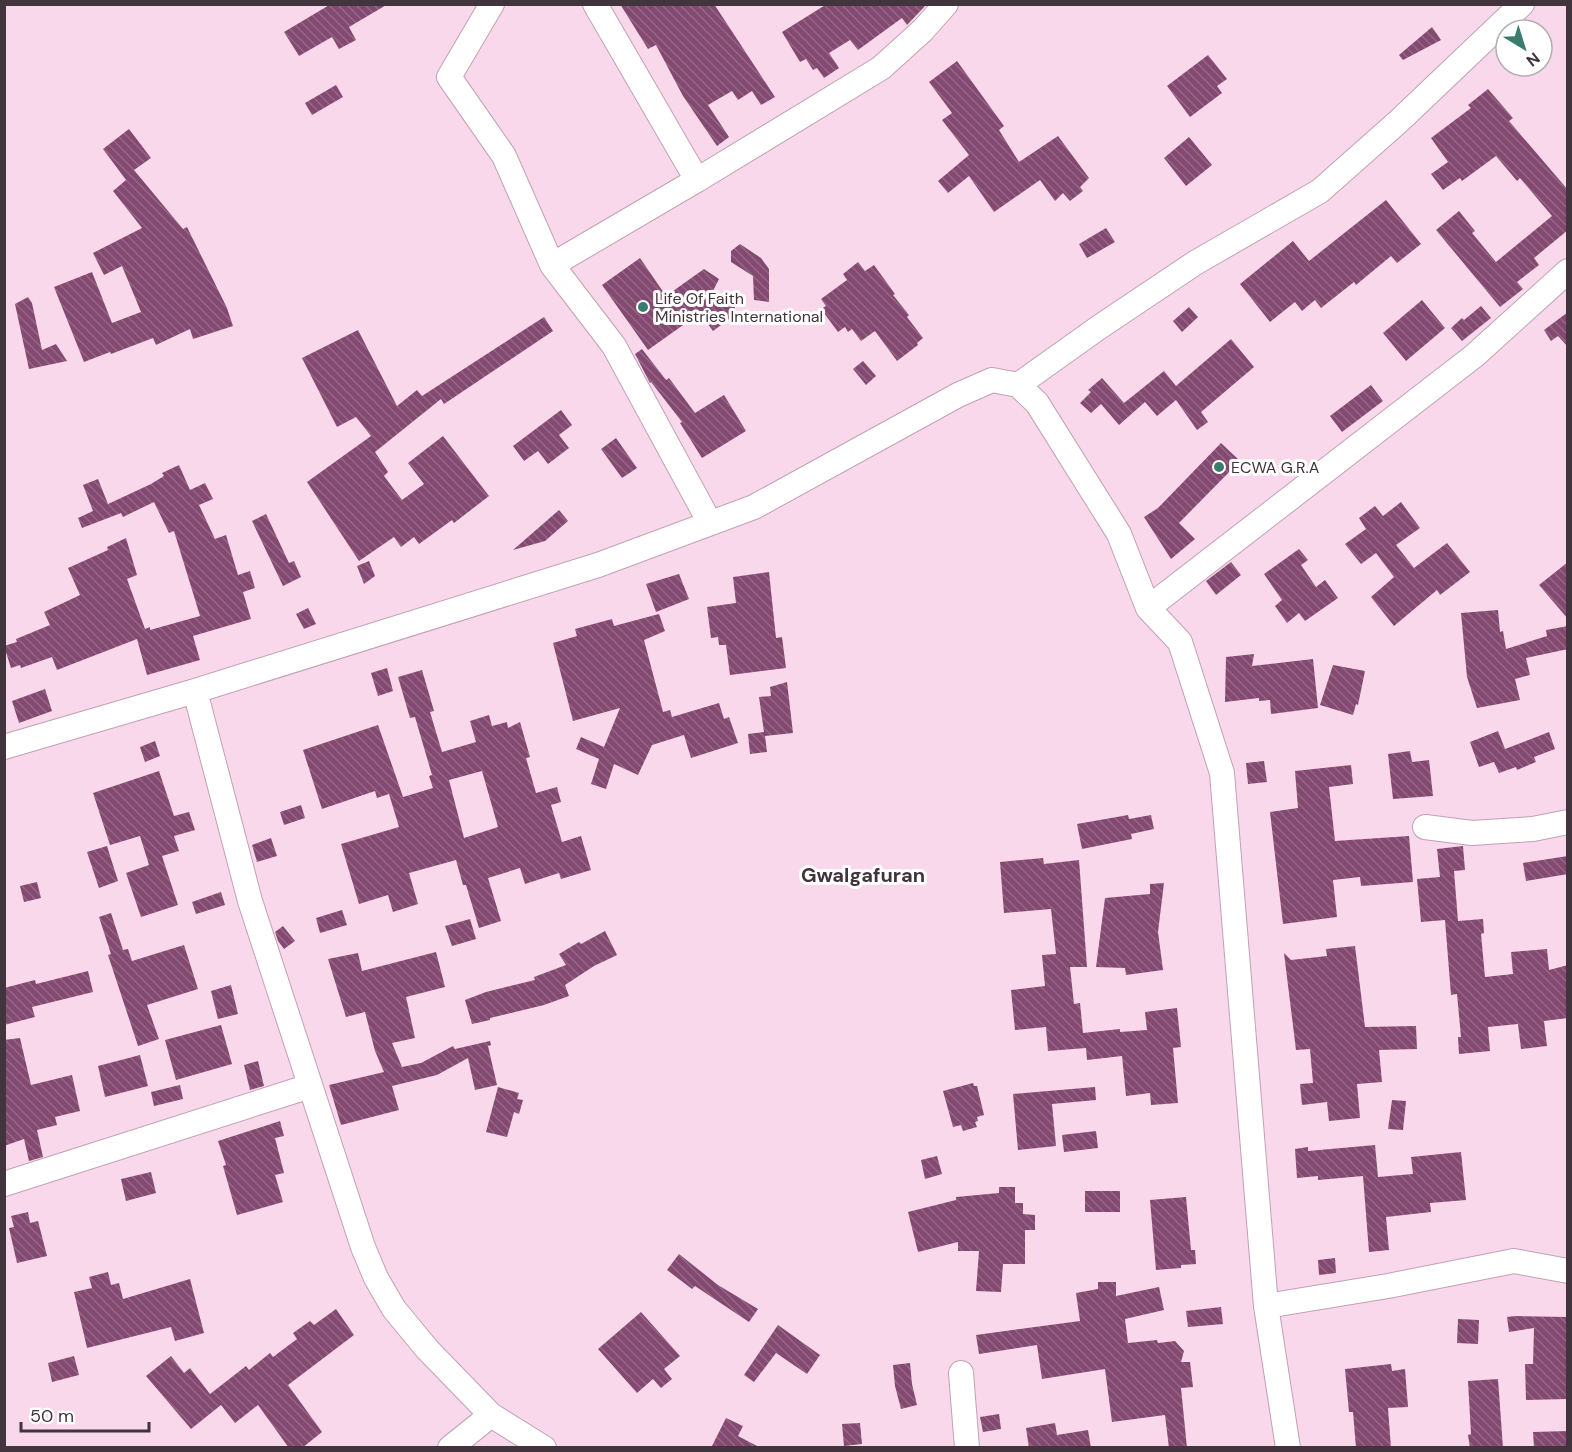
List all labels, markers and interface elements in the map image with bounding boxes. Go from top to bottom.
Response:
north arrow [1494,18,1554,78]
text: N [1522,48,1544,71]
place label: Life Of Faith Ministries International [655,288,823,327]
marker: Life Of Faith Ministries International [636,300,650,314]
place label: ECWA G.R.A [1231,457,1320,478]
marker: ECWA G.R.A [1212,460,1226,474]
district label: Gwalgafuran [801,862,925,888]
scale bar [21,1395,148,1433]
text: 50 m [30,1404,74,1428]

